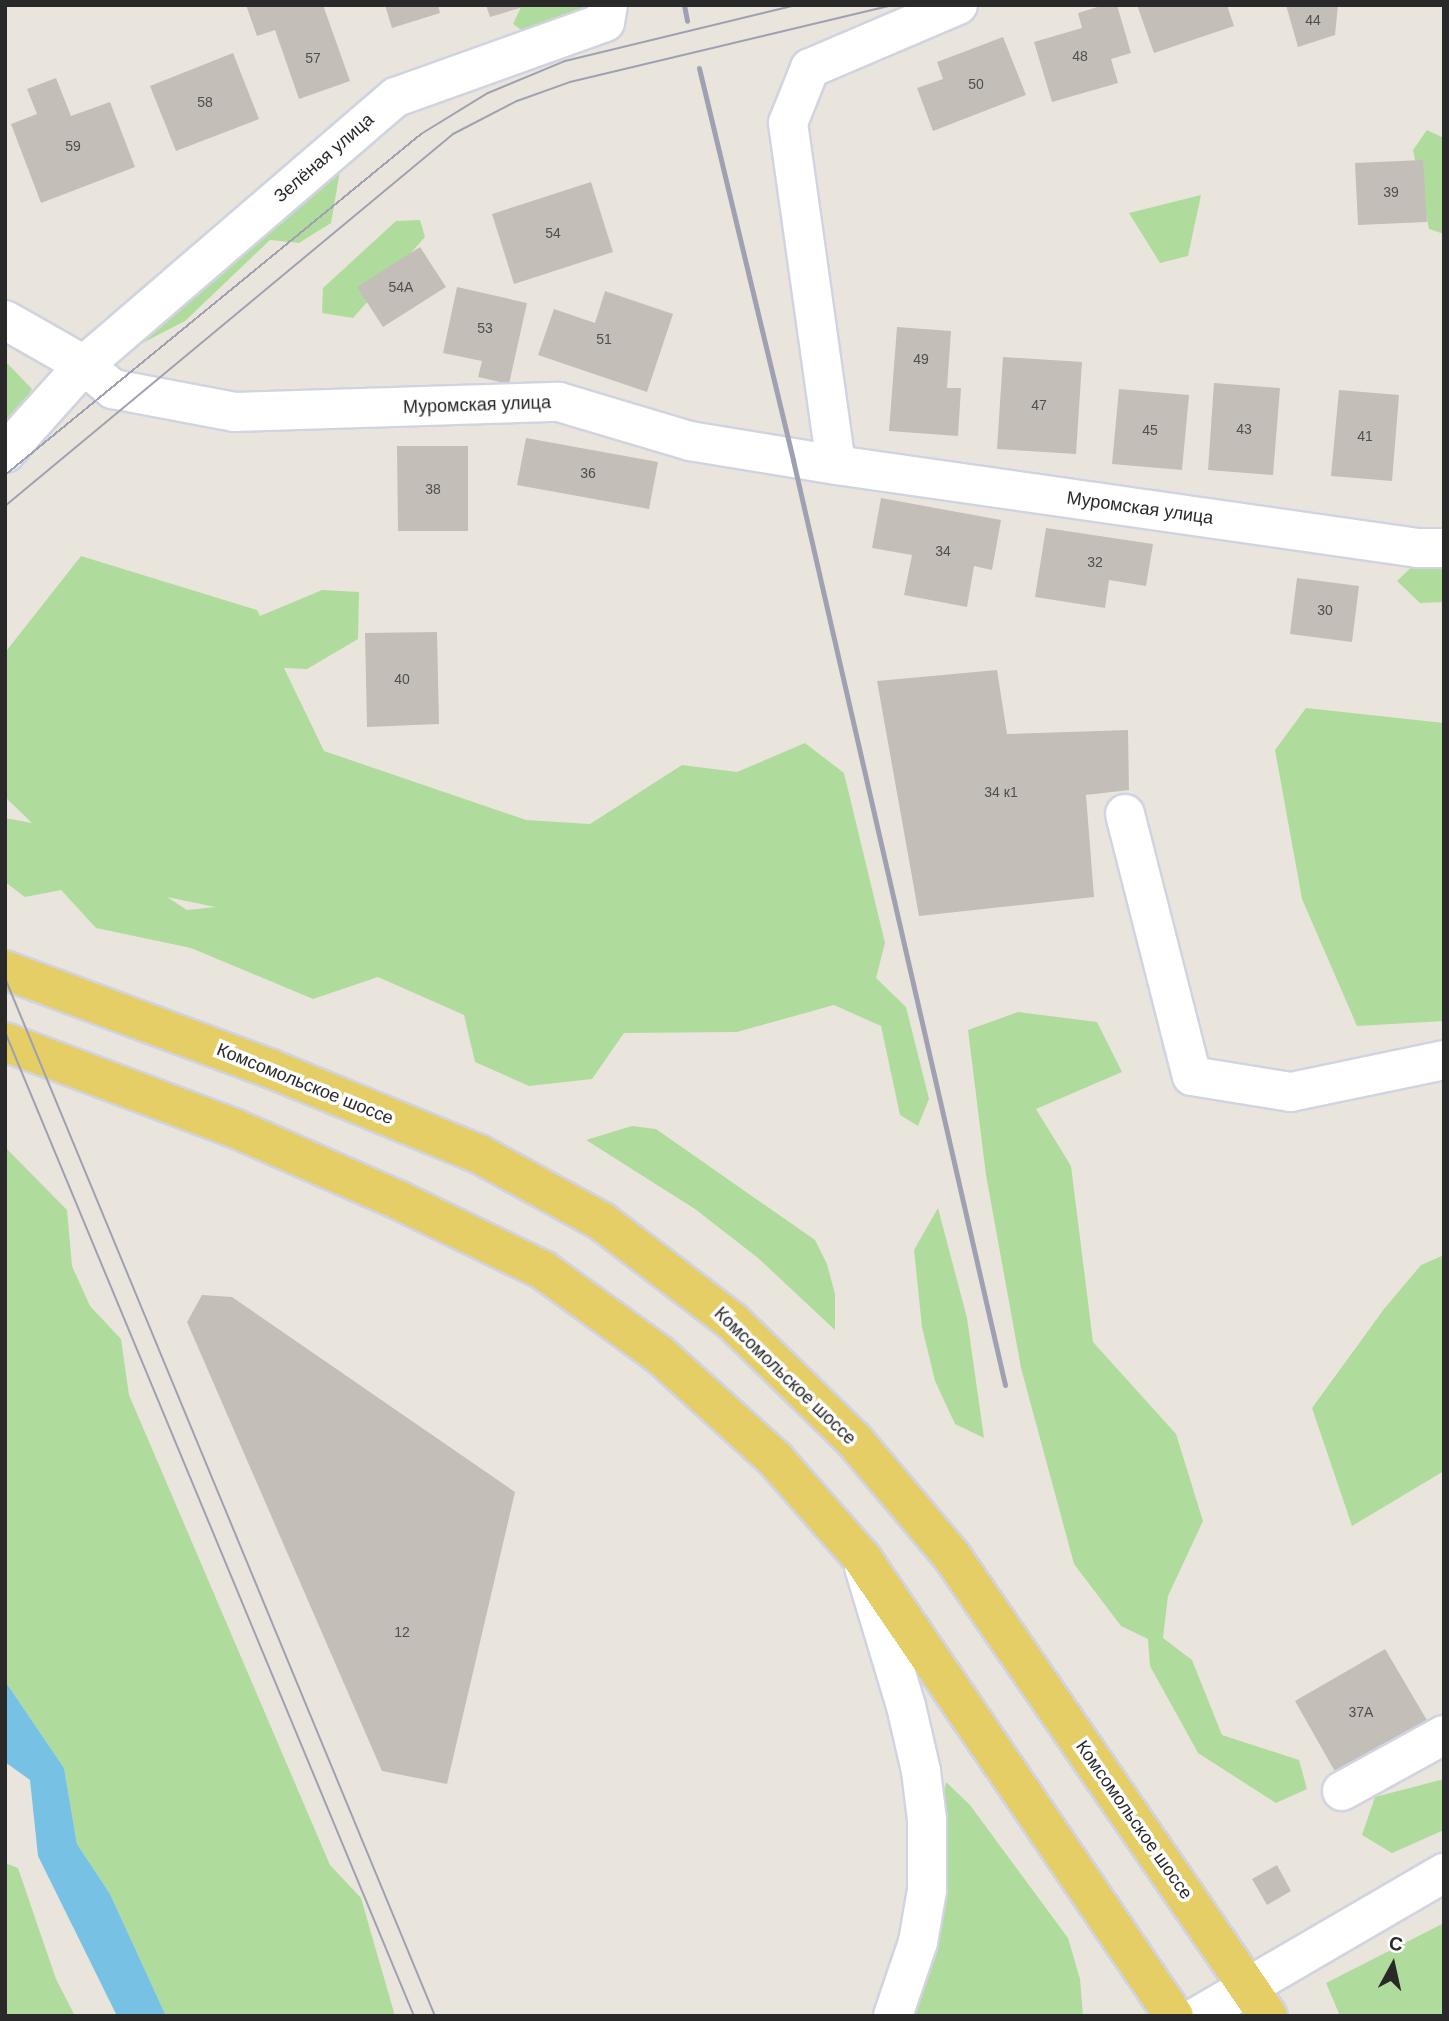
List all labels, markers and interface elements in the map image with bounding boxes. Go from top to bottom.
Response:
house number: 44 [1305,12,1321,28]
house number: 48 [1072,48,1088,64]
house number: 57 [305,50,321,66]
house number: 50 [968,76,984,92]
house number: 58 [197,94,213,110]
street label: Зелёная улица [270,109,378,207]
house number: 59 [65,138,81,154]
house number: 39 [1383,184,1399,200]
house number: 54 [545,225,561,241]
house number: 54А [389,279,413,295]
house number: 53 [477,320,493,336]
house number: 51 [596,331,612,347]
house number: 49 [913,351,929,367]
street label: Муромская улица [403,392,551,418]
house number: 47 [1031,397,1047,413]
house number: 43 [1236,421,1252,437]
house number: 45 [1142,422,1158,438]
house number: 41 [1357,428,1373,444]
house number: 36 [580,465,596,481]
house number: 38 [425,481,441,497]
street label: Муромская улица [1065,487,1215,529]
house number: 34 [935,543,951,559]
house number: 32 [1087,554,1103,570]
house number: 30 [1317,602,1333,618]
house number: 40 [394,671,410,687]
house number: 34 к1 [984,784,1018,800]
street label: Комсомольское шоссе [214,1039,396,1129]
street label: Комсомольское шоссе [710,1303,860,1449]
house number: 12 [394,1624,410,1640]
house number: 37А [1349,1704,1373,1720]
street label: Комсомольское шоссе [1071,1737,1197,1903]
north arrow [1358,1930,1428,2000]
text: С [1388,1932,1404,1955]

